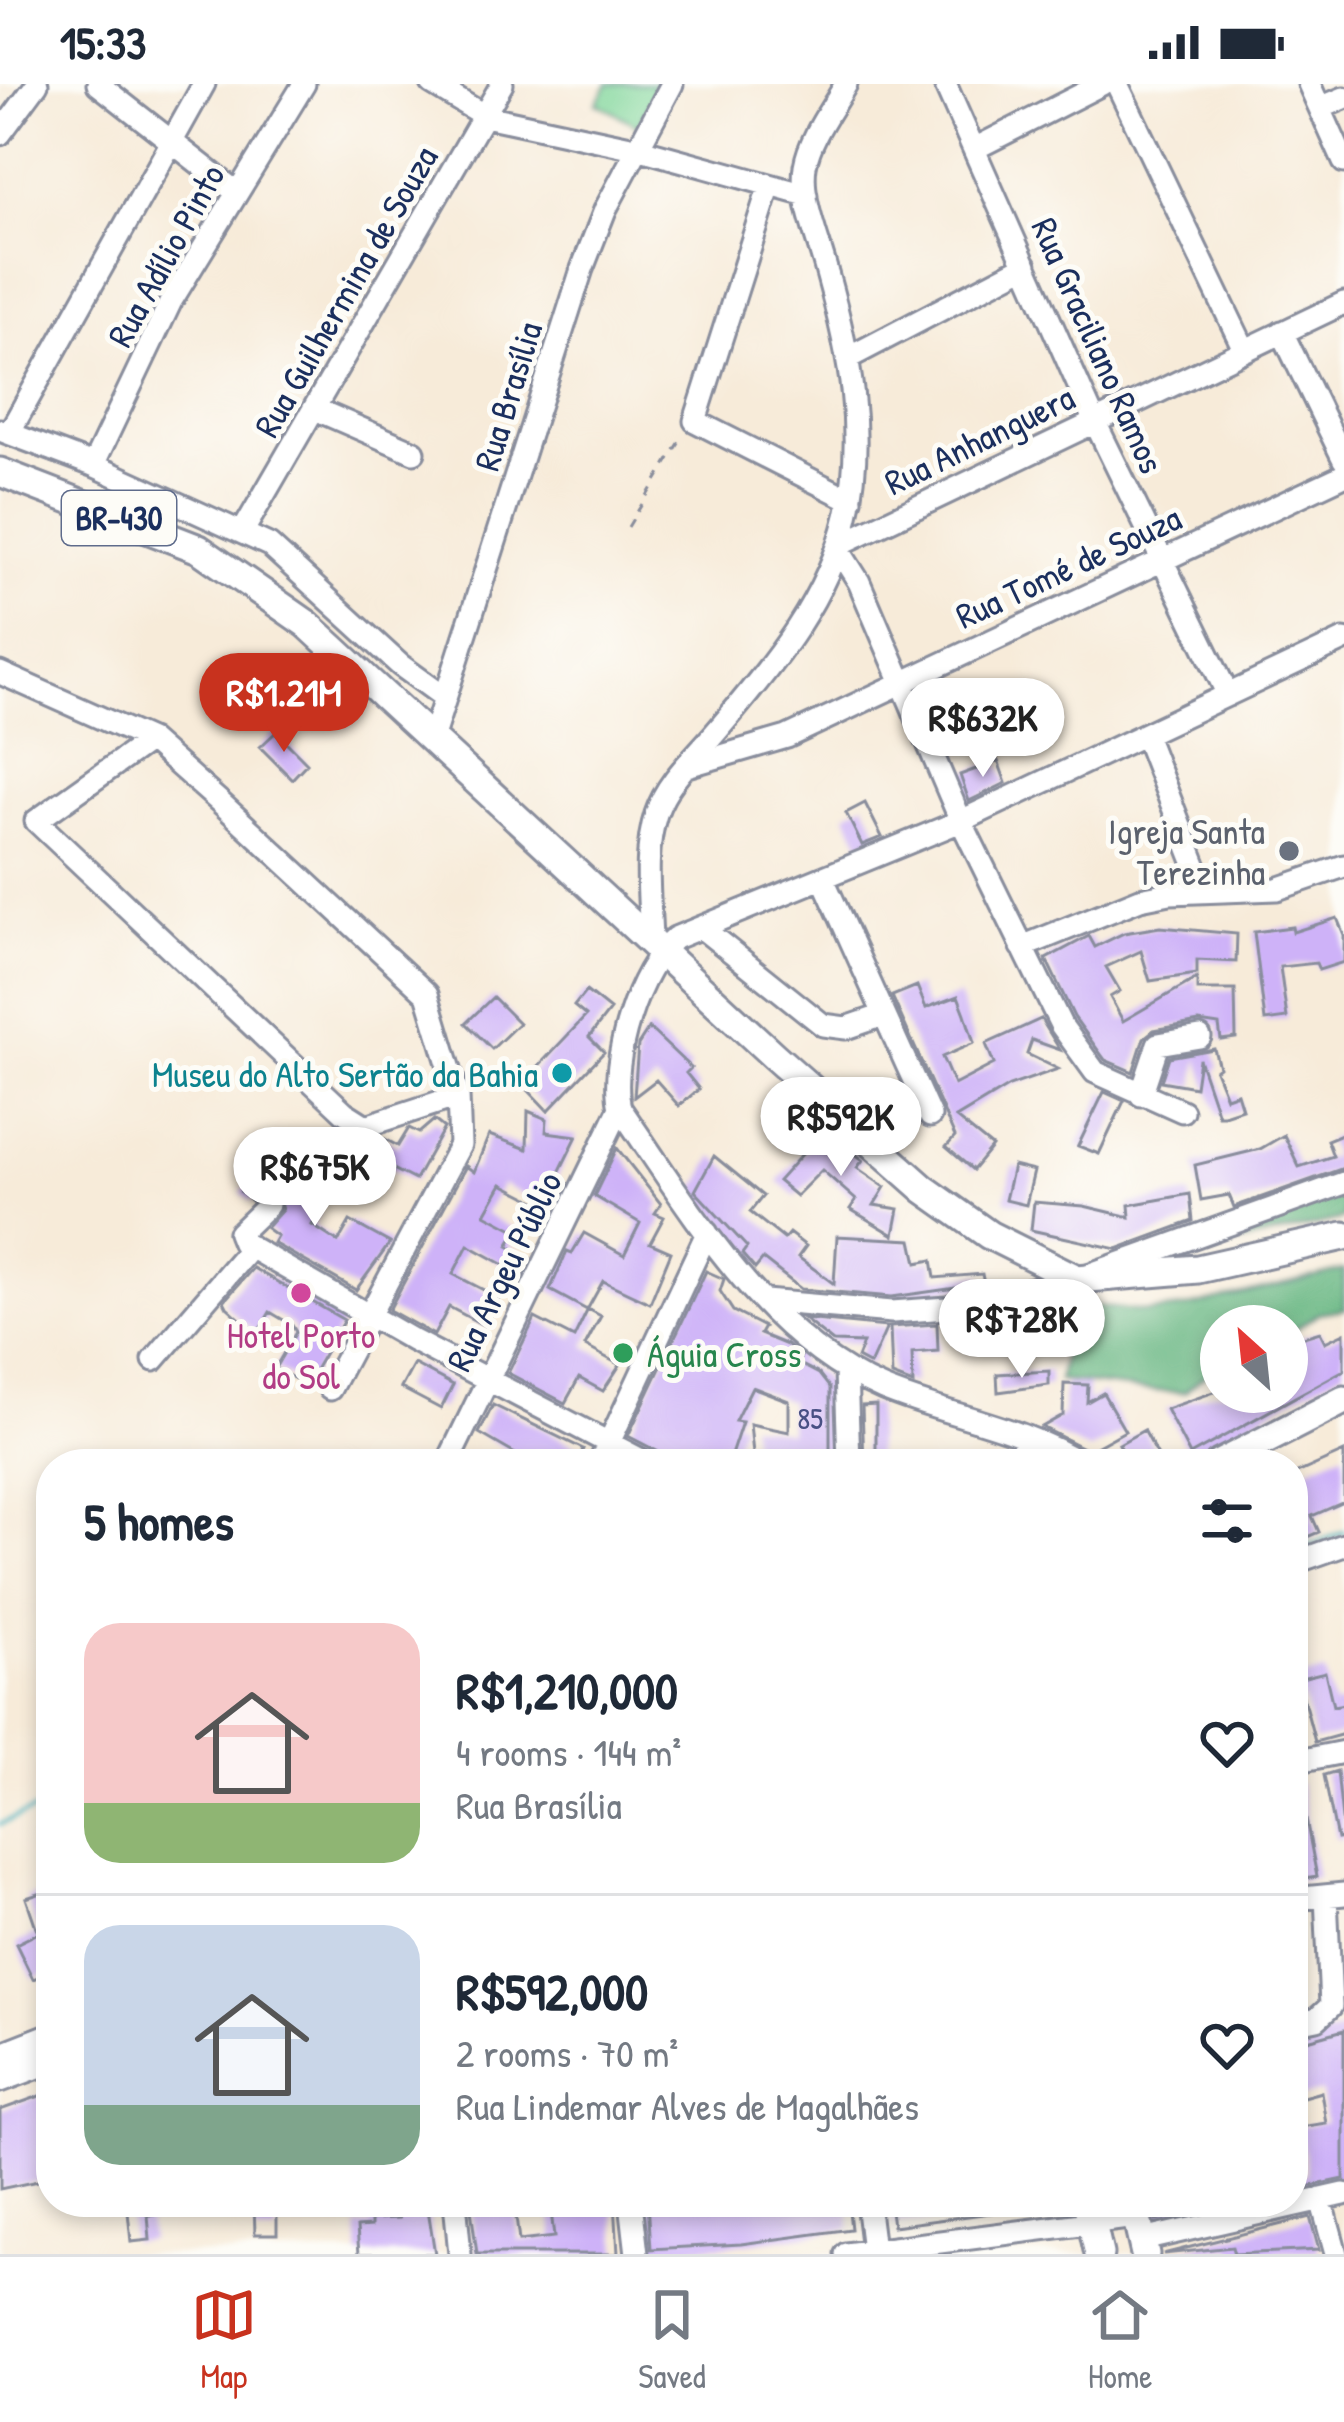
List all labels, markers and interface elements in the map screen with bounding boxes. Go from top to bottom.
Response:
text: 15:33 [60,12,146,73]
street label: Rua Guilhermina de Souza [242,136,448,446]
street label: Rua Adílio Pinto [95,155,235,355]
street label: Rua Graciliano Ramos [1021,210,1177,480]
street label: Rua Brasília [461,316,553,476]
street label: Rua Anhanguera [876,372,1082,506]
road number: BR-430 [62,491,176,545]
street label: Rua Tomé de Souza [947,492,1189,640]
pin: R$1.21M [173,653,395,755]
text: R$1.21M [226,665,342,718]
pin: R$632K [885,678,1081,780]
text: R$632K [928,690,1038,743]
place label: Igreja Santa Terezinha [1108,806,1265,896]
marker: Igreja Santa Terezinha [1276,838,1302,864]
place label: Museu do Alto Sertão da Bahia [152,1049,538,1098]
marker: Museu do Alto Sertão da Bahia [549,1060,575,1086]
pin: R$592K [743,1077,939,1179]
text: R$592K [788,1089,894,1142]
pin: R$675K [217,1127,413,1229]
text: R$675K [260,1139,370,1192]
street label: Rua Argeu Públio [434,1163,572,1379]
pin: R$728K [924,1279,1120,1381]
marker: Hotel Porto do Sol [288,1280,314,1306]
text: R$728K [966,1291,1078,1344]
north arrow [1200,1305,1308,1413]
map controls [1200,1305,1308,1413]
place label: Hotel Porto do Sol [227,1310,375,1400]
place label: Águia Cross [647,1329,801,1378]
marker: Águia Cross [610,1340,636,1366]
house number: 85 [797,1398,823,1438]
text: 5 homes [84,1487,234,1556]
icon: filters [1194,1488,1260,1554]
text: R$1,210,000 [456,1656,678,1725]
icon: home [180,1671,324,1815]
icon: heart [1194,1710,1260,1776]
text: 4 rooms · 144 m² [456,1725,681,1778]
text: Rua Brasília [456,1778,622,1831]
text: R$592,000 [456,1957,648,2026]
icon: home [180,1973,324,2117]
icon: heart [1194,2012,1260,2078]
text: 2 rooms · 70 m² [456,2026,678,2079]
text: Rua Lindemar Alves de Magalhães [456,2079,919,2132]
tab: Map [191,2282,257,2398]
tab: Saved [638,2282,706,2398]
tab: Home [1087,2282,1153,2398]

